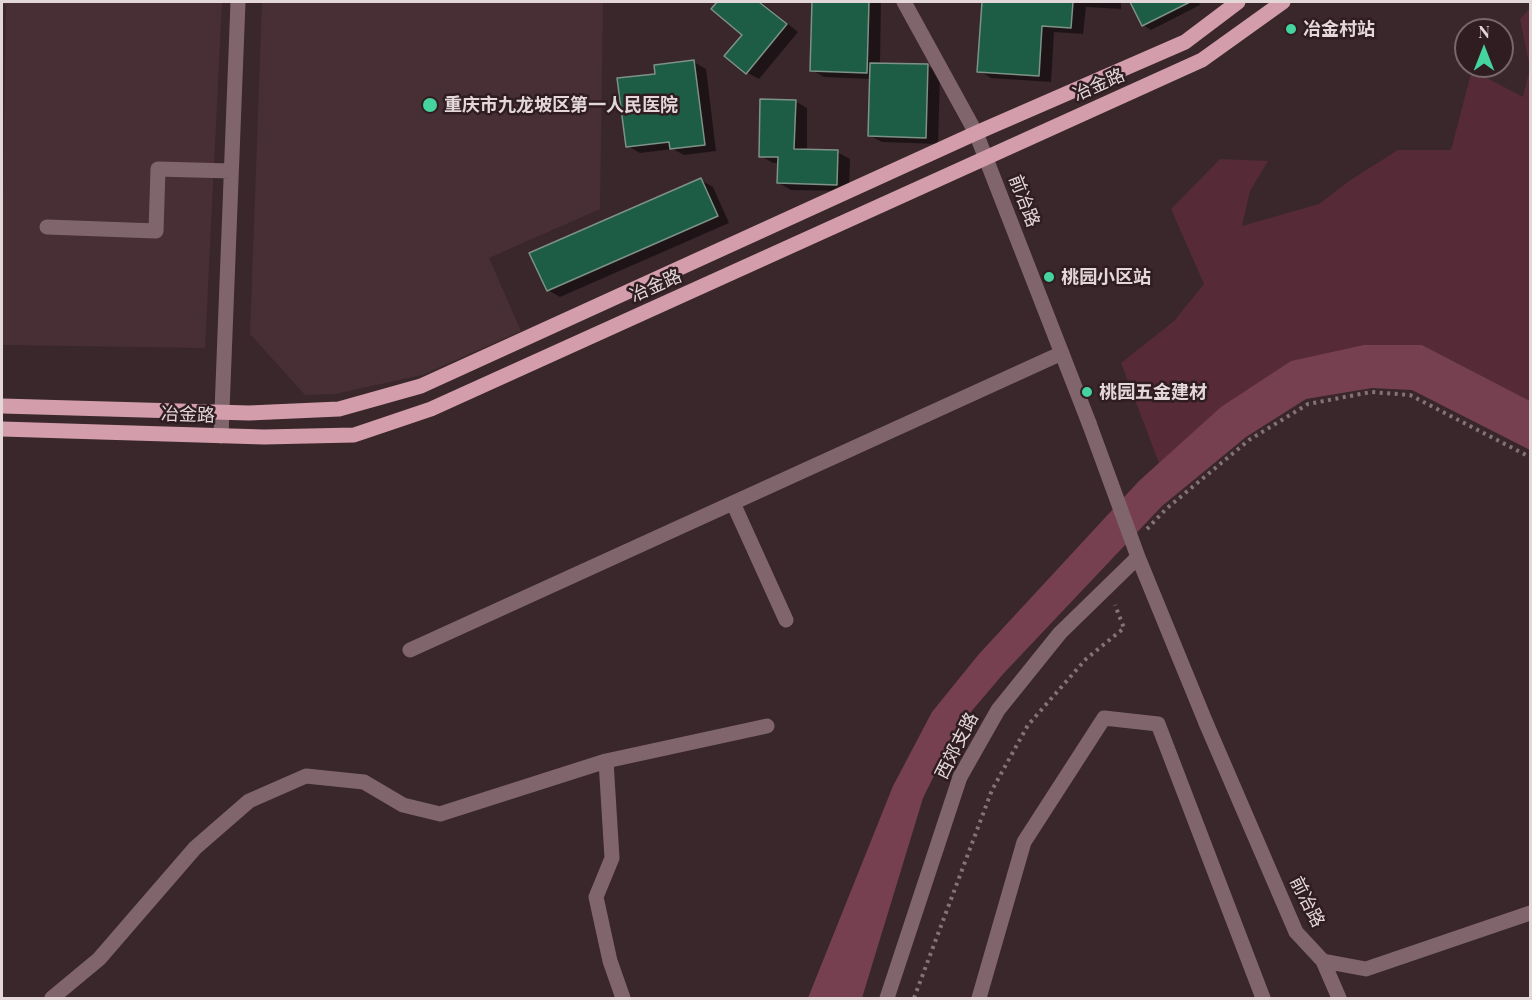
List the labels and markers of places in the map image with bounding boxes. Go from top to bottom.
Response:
place label: 冶金村站 [1303,18,1375,40]
marker: 冶金村站 [1284,22,1298,36]
place label: 重庆市九龙坡区第一人民医院 [444,94,678,116]
marker: 重庆市九龙坡区第一人民医院 [421,96,439,114]
place label: 桃园小区站 [1061,266,1151,288]
marker: 桃园小区站 [1042,270,1056,284]
place label: 桃园五金建材 [1099,381,1207,403]
marker: 桃园五金建材 [1080,385,1094,399]

